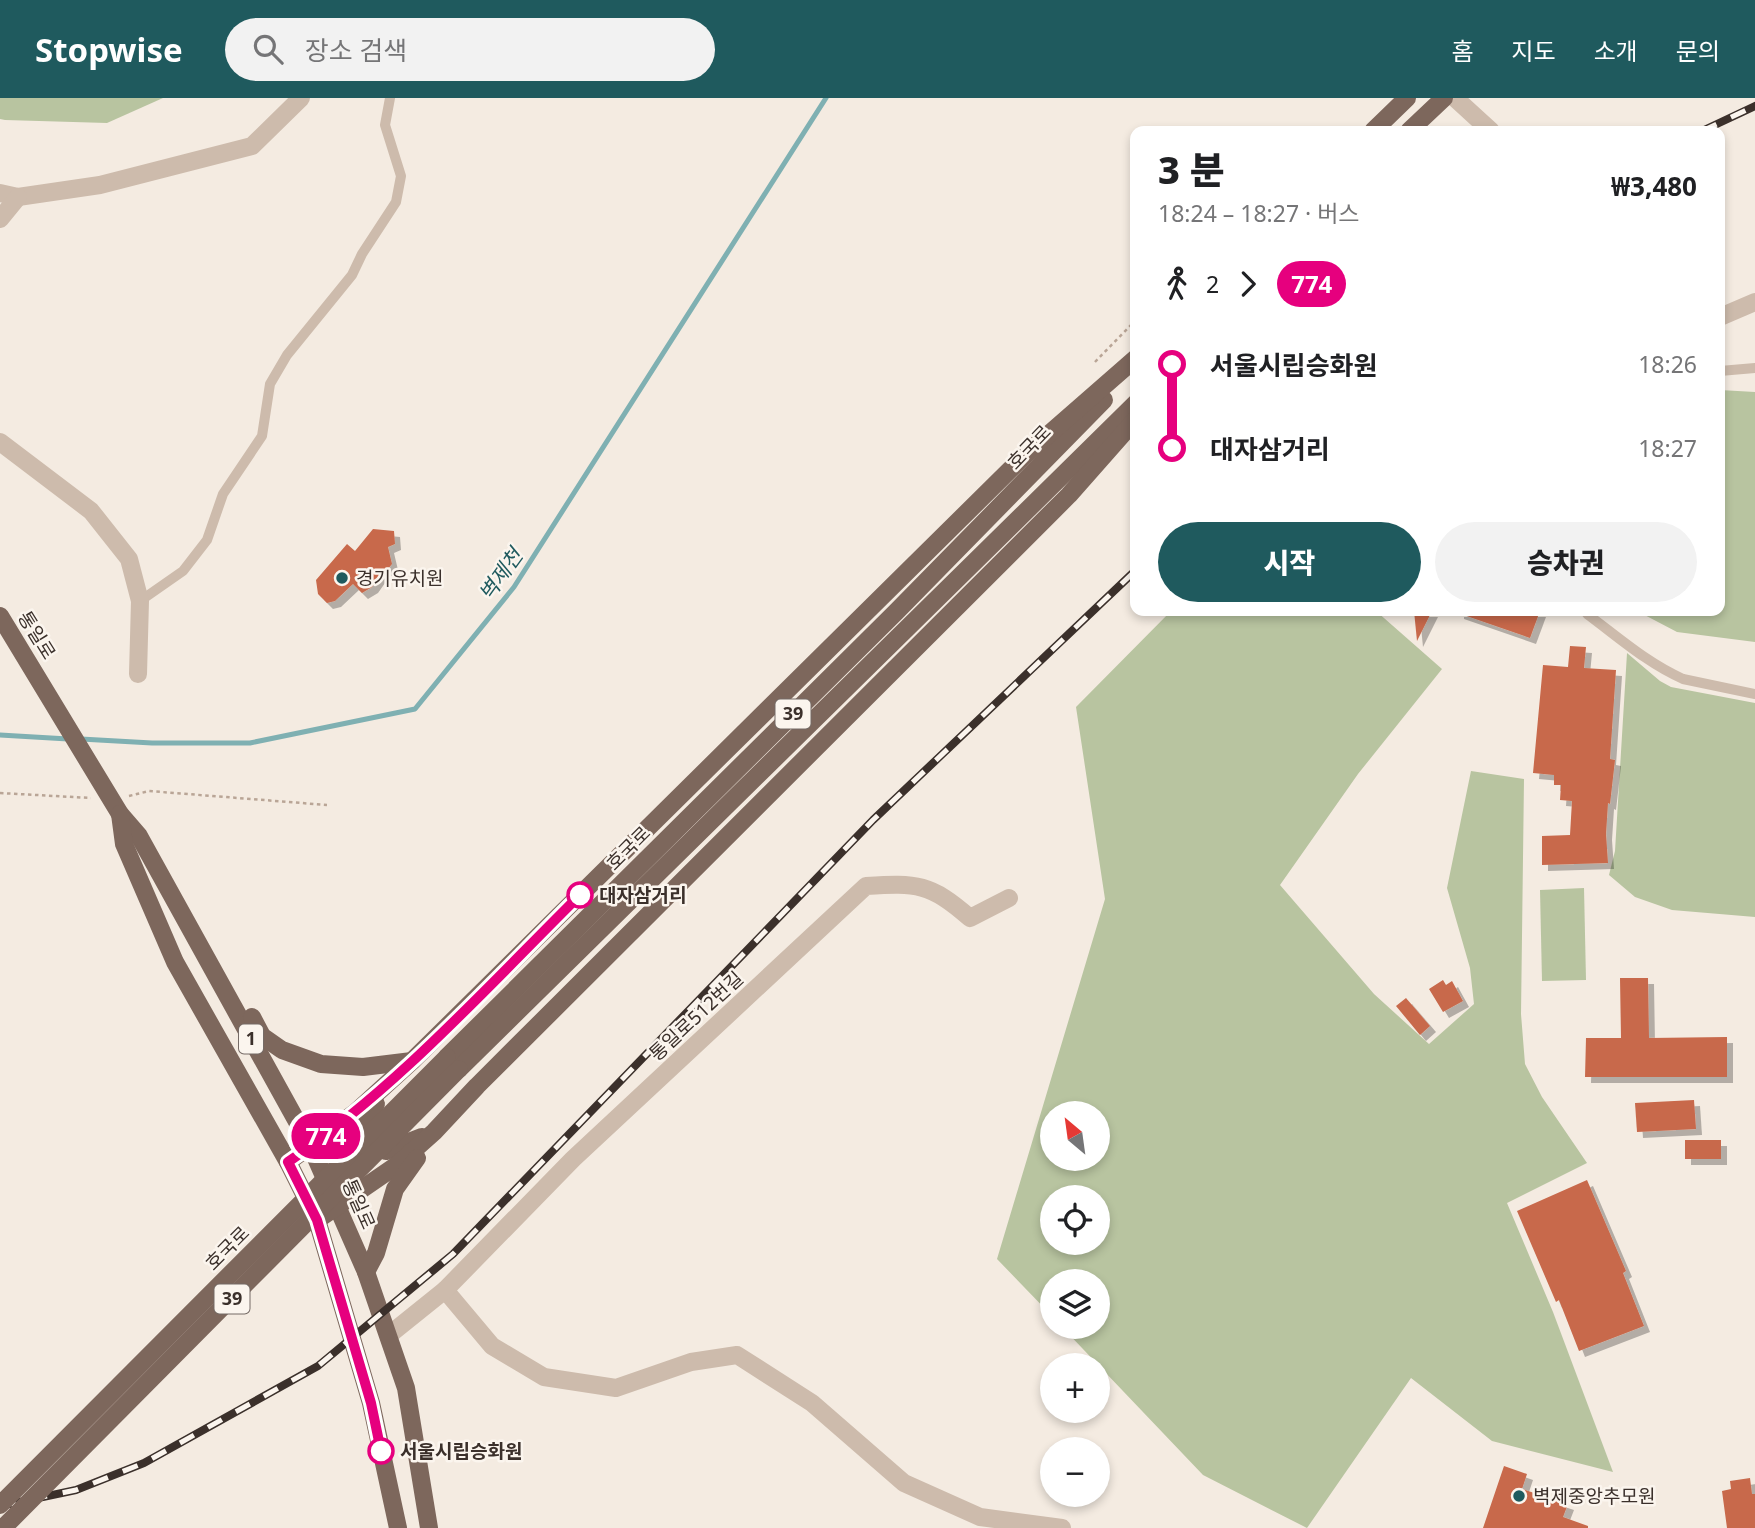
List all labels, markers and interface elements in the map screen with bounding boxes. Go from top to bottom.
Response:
search box [225,18,715,81]
text: Stopwise [35,27,183,72]
icon: search [249,30,287,68]
text: 장소 검색 [305,32,407,68]
text: 홈 [1451,34,1473,67]
text: 지도 [1511,34,1556,67]
text: 소개 [1594,34,1638,67]
text: 문의 [1676,34,1720,67]
text: 3 분 [1158,143,1225,195]
text: ₩3,480 [1611,168,1697,204]
text: 18:24 – 18:27 · 버스 [1158,197,1359,229]
icon: walk [1158,265,1196,303]
icon: forward [1229,265,1267,303]
text: 774 [1291,267,1332,300]
text: 2 [1206,268,1219,300]
text: 서울시립승화원 [1210,347,1377,383]
text: 18:26 [1638,348,1697,380]
street label: 호국로 [1001,419,1057,475]
text: 대자삼거리 [1210,431,1330,467]
text: 18:27 [1638,432,1697,464]
button: 시작 [1158,522,1421,602]
button: 승차권 [1435,522,1697,602]
water label: 벽제천 [472,541,530,606]
place label: 경기유치원 [356,565,443,591]
marker: 경기유치원 [334,570,350,586]
street label: 통일로 [12,606,62,664]
road number: 39 [776,700,810,728]
street label: 호국로 [600,820,656,876]
marker: 대자삼거리 [567,882,593,908]
place label: 대자삼거리 [599,882,686,908]
street label: 통일로512번길 [643,966,749,1066]
road number: 1 [239,1024,263,1054]
north arrow [1040,1101,1110,1171]
map controls [1040,1101,1110,1507]
line badge: 774 [286,1113,366,1159]
text: 774 [305,1119,347,1152]
street label: 통일로 [336,1175,382,1233]
button: locate [1040,1185,1110,1255]
street label: 호국로 [199,1220,255,1276]
button: layers [1040,1269,1110,1339]
road number: 39 [215,1284,250,1314]
button: + [1040,1353,1110,1423]
button: − [1040,1437,1110,1507]
marker: 서울시립승화원 [368,1438,394,1464]
place label: 서울시립승화원 [400,1438,522,1464]
place label: 벽제중앙추모원 [1533,1483,1655,1509]
marker: 벽제중앙추모원 [1511,1488,1527,1504]

